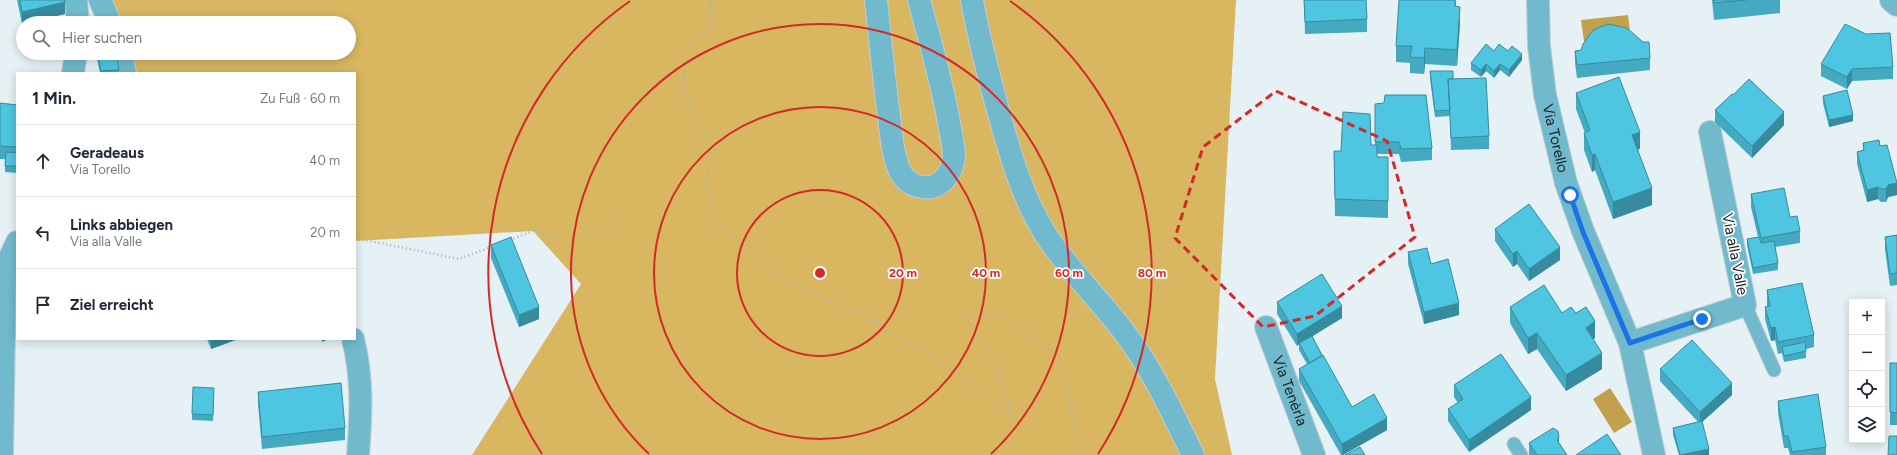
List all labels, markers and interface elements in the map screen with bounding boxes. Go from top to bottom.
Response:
search box [16,16,356,60]
icon: search [30,27,52,49]
text: Hier suchen [62,29,142,47]
text: 1 Min. [32,88,76,108]
text: Zu Fuß · 60 m [260,91,340,106]
street label: Via Torello [1538,102,1572,175]
text: Geradeaus [70,144,144,162]
icon: ahead [32,150,54,172]
text: 40 m [309,153,340,168]
text: Via Torello [70,162,131,177]
route start [1561,186,1579,204]
street label: Via alla Valle [1718,212,1752,296]
text: Links abbiegen [70,216,173,234]
icon: left [32,222,54,244]
text: 20 m [310,225,340,240]
text: Via alla Valle [70,234,142,249]
centre of rings [813,266,827,280]
text: 20 m [889,266,917,280]
text: 40 m [972,266,1000,280]
text: 60 m [1055,266,1083,280]
text: 80 m [1138,266,1166,280]
icon: arrive [32,294,54,316]
text: Ziel erreicht [70,296,154,314]
map controls [1849,299,1885,443]
button: + [1849,299,1885,335]
route end [1693,310,1711,328]
button: − [1849,335,1885,371]
street label: Via Tenèrla [1269,353,1311,428]
button: locate [1849,371,1885,407]
button: layers [1849,407,1885,443]

